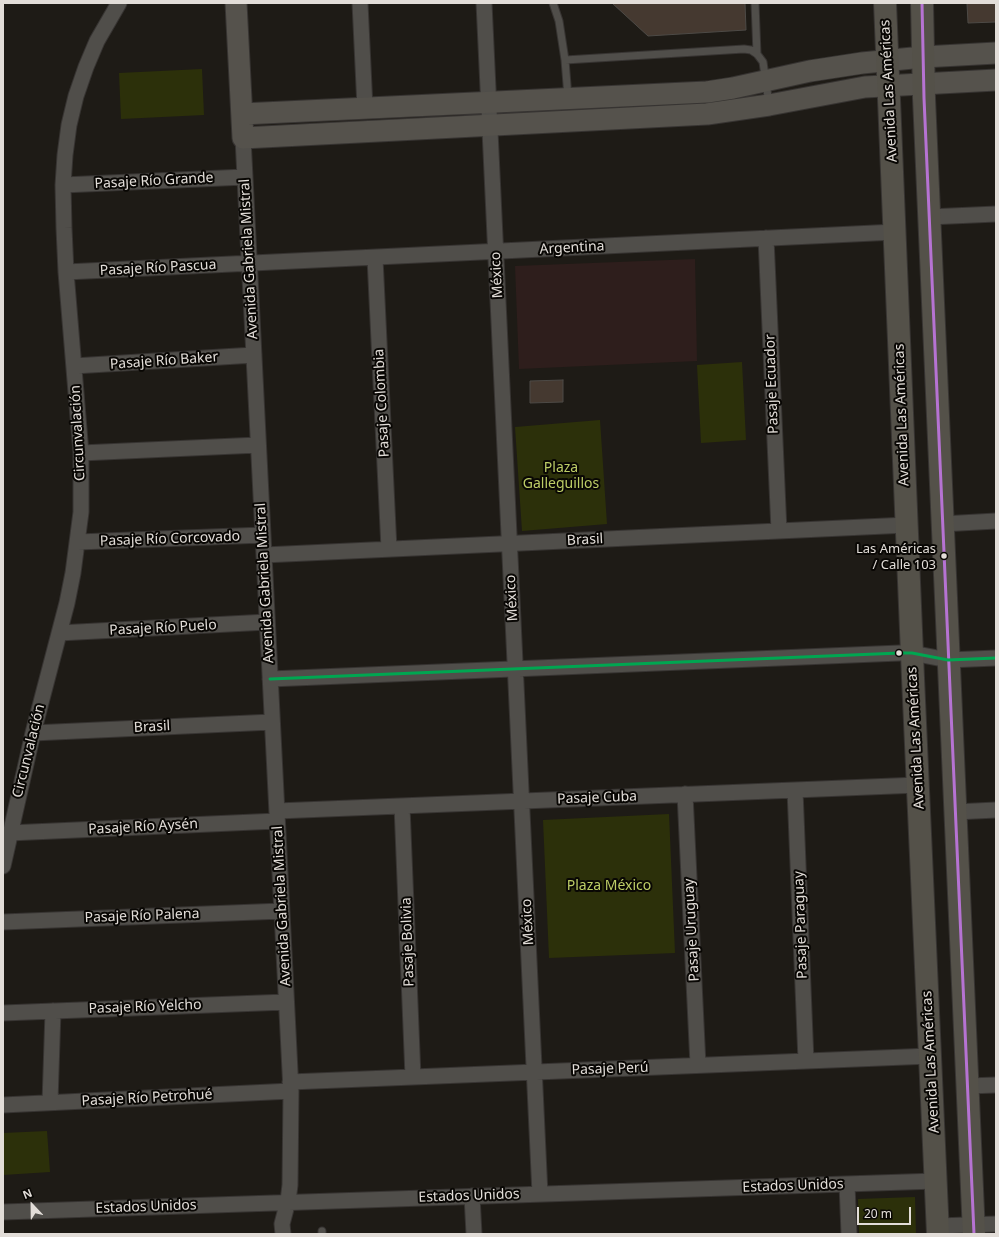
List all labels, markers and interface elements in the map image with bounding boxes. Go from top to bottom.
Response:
street label: Avenida Las Américas [877,19,901,163]
street label: Pasaje Río Grande [94,169,214,193]
street label: Avenida Gabriela Mistral [236,178,262,340]
street label: Argentina [539,238,605,258]
street label: México [487,251,507,299]
street label: Pasaje Río Pascua [99,257,217,279]
street label: Pasaje Ecuador [762,334,782,434]
street label: Avenida Las Américas [891,344,913,486]
street label: Pasaje Colombia [371,348,393,458]
street label: Pasaje Río Baker [109,349,219,373]
street label: Circunvalación [67,385,89,481]
park label: Plaza Galleguillos [523,460,599,492]
street label: Avenida Gabriela Mistral [252,502,278,664]
street label: Pasaje Río Corcovado [100,528,240,550]
street label: Brasil [566,531,604,549]
place label: Las Américas / Calle 103 [856,541,936,572]
marker: Las Américas / Calle 103 [939,551,949,561]
street label: México [502,574,522,622]
street label: Pasaje Río Puelo [109,617,217,639]
unlabelled marker [894,648,904,658]
street label: Avenida Las Américas [904,666,928,810]
street label: Circunvalación [9,702,49,800]
street label: Brasil [133,718,171,736]
street label: Pasaje Cuba [557,788,637,808]
street label: Pasaje Río Aysén [88,816,198,838]
street label: Avenida Gabriela Mistral [269,825,295,987]
street label: Pasaje Paraguay [791,871,811,979]
park label: Plaza México [567,878,651,894]
street label: Pasaje Uruguay [681,878,703,982]
street label: Pasaje Bolivia [398,897,418,987]
street label: México [518,898,538,946]
street label: Pasaje Río Palena [84,906,200,926]
street label: Avenida Las Américas [919,990,943,1134]
street label: Pasaje Río Yelcho [88,997,202,1017]
street label: Pasaje Perú [571,1059,649,1079]
street label: Pasaje Río Petrohué [81,1086,213,1110]
street label: Estados Unidos [742,1176,844,1196]
north arrow [12,1185,52,1225]
text: N [20,1185,34,1202]
street label: Estados Unidos [418,1186,520,1206]
street label: Estados Unidos [95,1197,197,1217]
scale bar [859,1199,913,1225]
text: 20 m [864,1205,892,1222]

